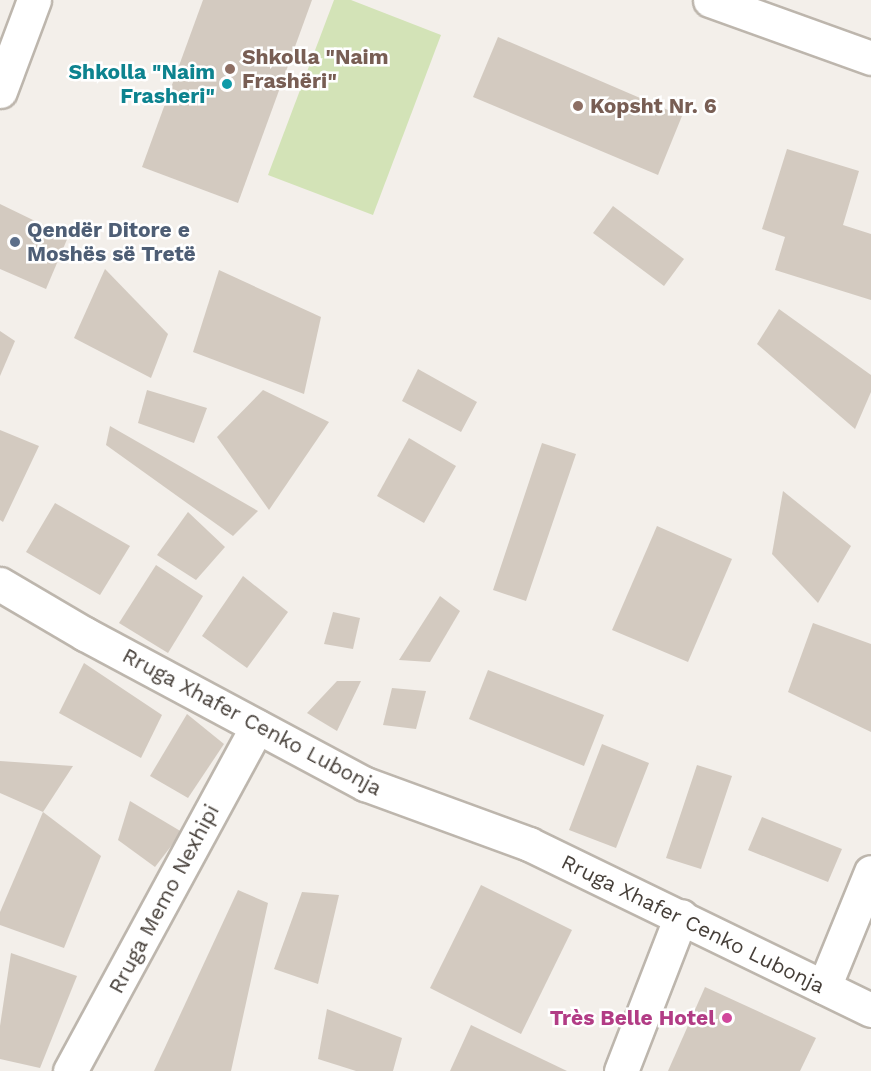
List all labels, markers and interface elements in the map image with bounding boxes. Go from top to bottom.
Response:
place label: Shkolla "Naim Frashëri" [242,44,389,94]
place label: Shkolla "Naim Frasheri" [68,59,215,109]
marker: Shkolla "Naim Frashëri" [223,62,237,76]
marker: Shkolla "Naim Frasheri" [220,77,234,91]
place label: Kopsht Nr. 6 [590,93,717,119]
marker: Kopsht Nr. 6 [571,99,585,113]
place label: Qendër Ditore e Moshës së Tretë [27,217,196,267]
marker: Qendër Ditore e Moshës së Tretë [8,235,22,249]
street label: Rruga Xhafer Cenko Lubonja [118,643,386,801]
street label: Rruga Memo Nexhipi [103,800,225,998]
street label: Rruga Xhafer Cenko Lubonja [557,849,829,999]
place label: Très Belle Hotel [550,1005,715,1031]
marker: Très Belle Hotel [720,1011,734,1025]

